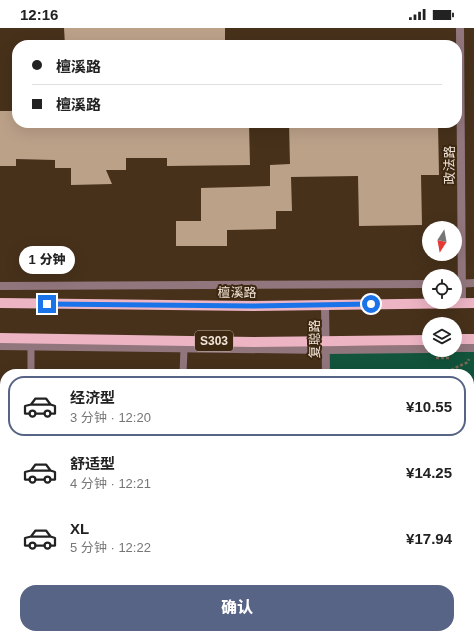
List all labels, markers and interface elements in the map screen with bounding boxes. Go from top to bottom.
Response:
text: 12:16 [20,6,58,23]
text: 檀溪路 [56,58,101,75]
text: 檀溪路 [56,96,101,113]
street label: 政法路 [442,145,457,185]
north arrow [422,221,462,261]
map controls [422,221,462,357]
callout: 1 分钟 [19,246,75,274]
text: 1 分钟 [29,252,65,267]
button: locate [422,269,462,309]
street label: 檀溪路 [217,285,257,300]
route end [38,295,56,313]
route start [362,295,380,313]
button: layers [422,317,462,357]
street label: 复聪路 [307,319,322,359]
road number: S303 [195,331,233,351]
icon: car [22,388,58,424]
text: 经济型 [70,389,115,406]
text: ¥10.55 [406,398,452,415]
text: 3 分钟 · 12:20 [70,410,151,425]
icon: car [22,454,58,490]
text: 舒适型 [70,455,115,472]
text: ¥14.25 [406,464,452,481]
text: 4 分钟 · 12:21 [70,476,151,491]
icon: car [22,520,58,556]
text: XL [70,520,89,537]
text: ¥17.94 [406,530,452,547]
text: 5 分钟 · 12:22 [70,540,151,555]
button: 确认 [20,585,454,631]

